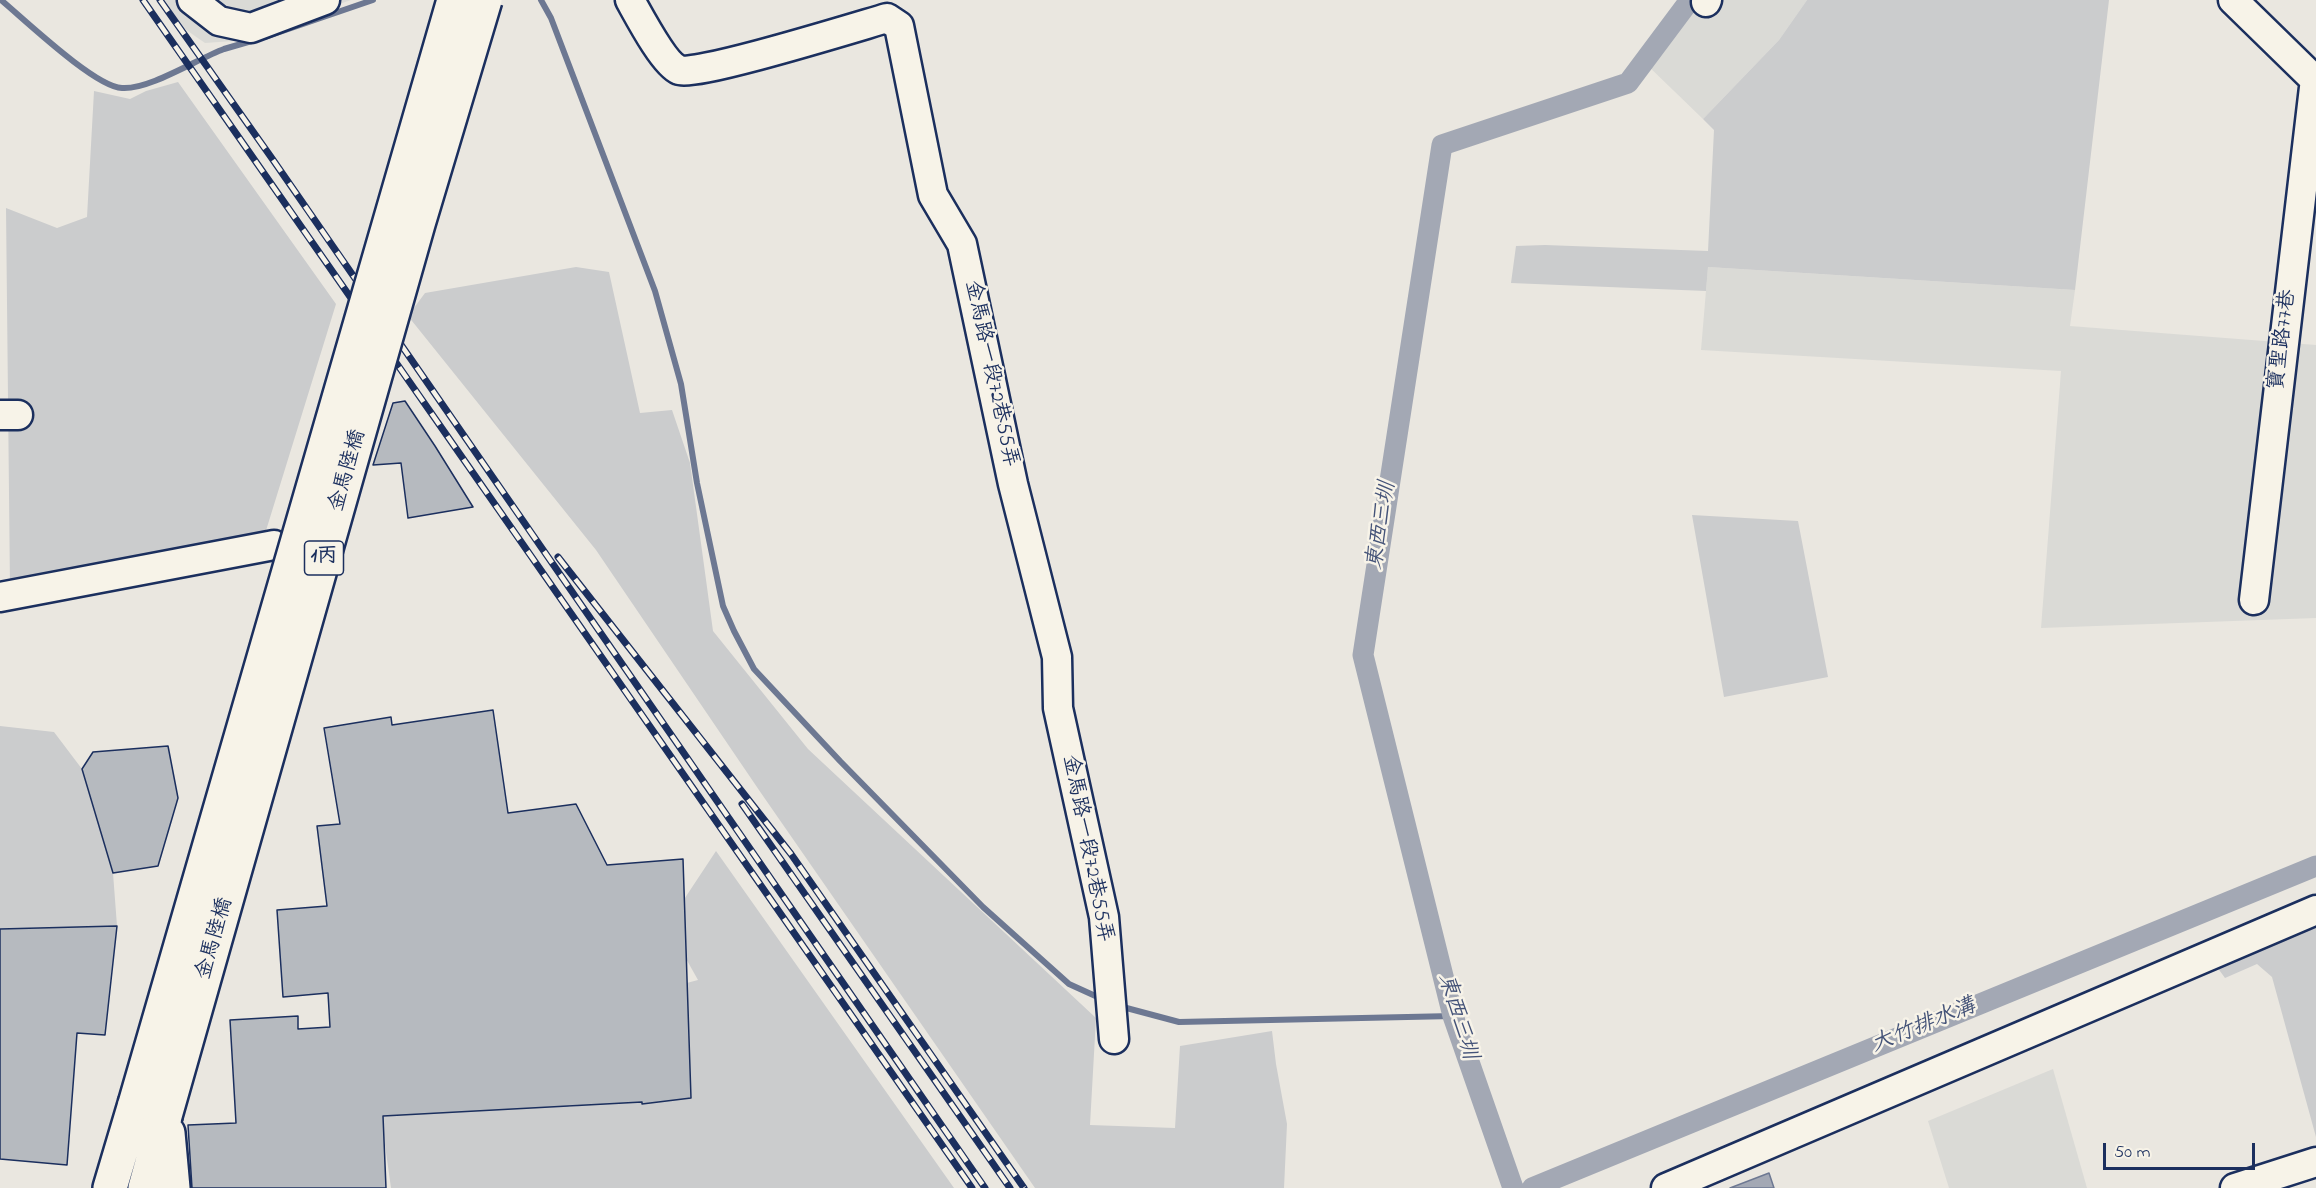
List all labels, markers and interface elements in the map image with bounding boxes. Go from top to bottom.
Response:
street label: 金馬路一段72巷55弄 [958,278,1022,470]
street label: 寶聖路77巷 [2265,288,2303,392]
street label: 金馬陸橋 [325,427,373,515]
water label: 東西三圳 [1363,480,1403,572]
road number: 1丙 [304,541,344,575]
street label: 金馬路一段72巷55弄 [1055,753,1117,945]
street label: 金馬陸橋 [192,895,240,983]
water label: 東西三圳 [1431,971,1481,1063]
water label: 大竹排水溝 [1868,994,1980,1060]
scale bar [2106,1131,2258,1169]
text: 50 m [2114,1140,2151,1166]

